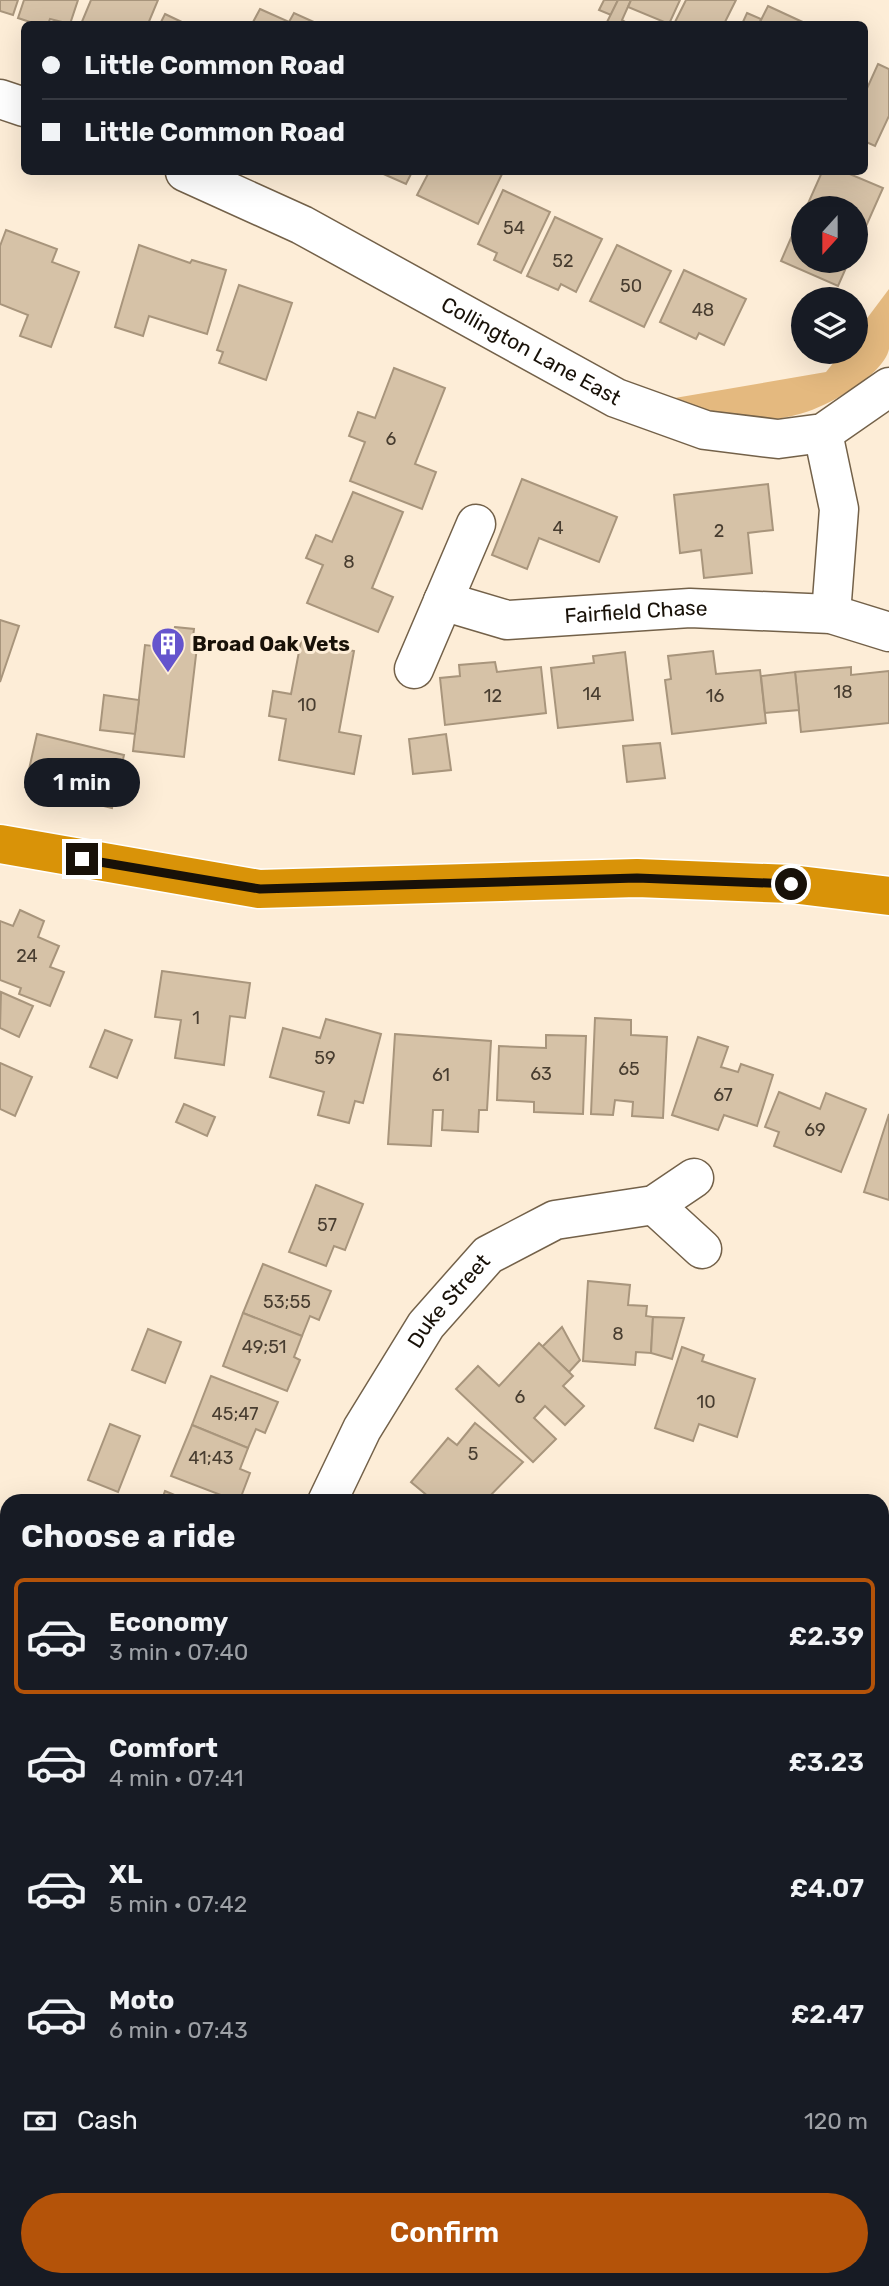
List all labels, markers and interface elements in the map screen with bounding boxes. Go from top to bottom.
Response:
text: Little Common Road [84,50,345,81]
text: Little Common Road [84,117,345,148]
north arrow [791,196,868,273]
map controls [791,196,868,364]
house number: 54 [503,217,525,239]
house number: 52 [552,250,574,272]
house number: 50 [620,275,642,297]
button: layers [791,287,868,364]
street label: Collington Lane East [437,291,625,410]
house number: 48 [692,299,714,321]
house number: 6 [386,428,397,450]
house number: 4 [552,517,564,539]
house number: 2 [714,520,724,542]
house number: 8 [343,551,355,573]
street label: Fairfield Chase [564,595,708,628]
building icon: Broad Oak Vets [149,625,187,674]
place label: Broad Oak Vets [192,631,350,656]
house number: 18 [833,681,853,703]
house number: 14 [583,683,601,705]
house number: 12 [484,685,502,707]
house number: 16 [706,685,724,707]
house number: 10 [297,694,317,716]
callout: 1 min [24,758,140,806]
text: 1 min [53,768,111,796]
route end [66,843,98,875]
route start [775,868,807,900]
house number: 24 [16,945,38,967]
house number: 1 [192,1007,200,1029]
house number: 59 [314,1047,336,1069]
house number: 65 [618,1058,640,1080]
house number: 63 [530,1063,552,1085]
house number: 61 [432,1064,450,1086]
house number: 67 [713,1084,733,1106]
house number: 69 [804,1119,826,1141]
house number: 57 [317,1214,337,1236]
street label: Duke Street [402,1249,495,1352]
house number: 53;55 [263,1291,311,1313]
house number: 8 [612,1323,624,1345]
house number: 49;51 [242,1336,286,1358]
house number: 6 [515,1386,526,1408]
house number: 10 [696,1391,716,1413]
house number: 45;47 [212,1403,258,1425]
house number: 5 [468,1443,478,1465]
house number: 41;43 [188,1447,234,1469]
text: Choose a ride [21,1517,235,1555]
icon: car [25,1605,88,1668]
text: Economy [109,1607,228,1638]
text: £2.39 [789,1621,864,1652]
text: 3 min · 07:40 [109,1638,248,1666]
icon: car [25,1731,88,1794]
text: Comfort [109,1733,218,1764]
text: £3.23 [788,1747,864,1778]
text: 4 min · 07:41 [109,1764,244,1792]
icon: car [25,1857,88,1920]
text: XL [109,1859,142,1890]
text: £4.07 [790,1873,864,1904]
text: 5 min · 07:42 [109,1890,247,1918]
icon: car [25,1983,88,2046]
text: Moto [109,1985,174,2016]
text: £2.47 [791,1999,864,2030]
text: 6 min · 07:43 [109,2016,248,2044]
icon: cash [21,2102,59,2140]
text: Cash [77,2105,138,2136]
text: 120 m [804,2107,868,2135]
button: Confirm [21,2193,868,2273]

